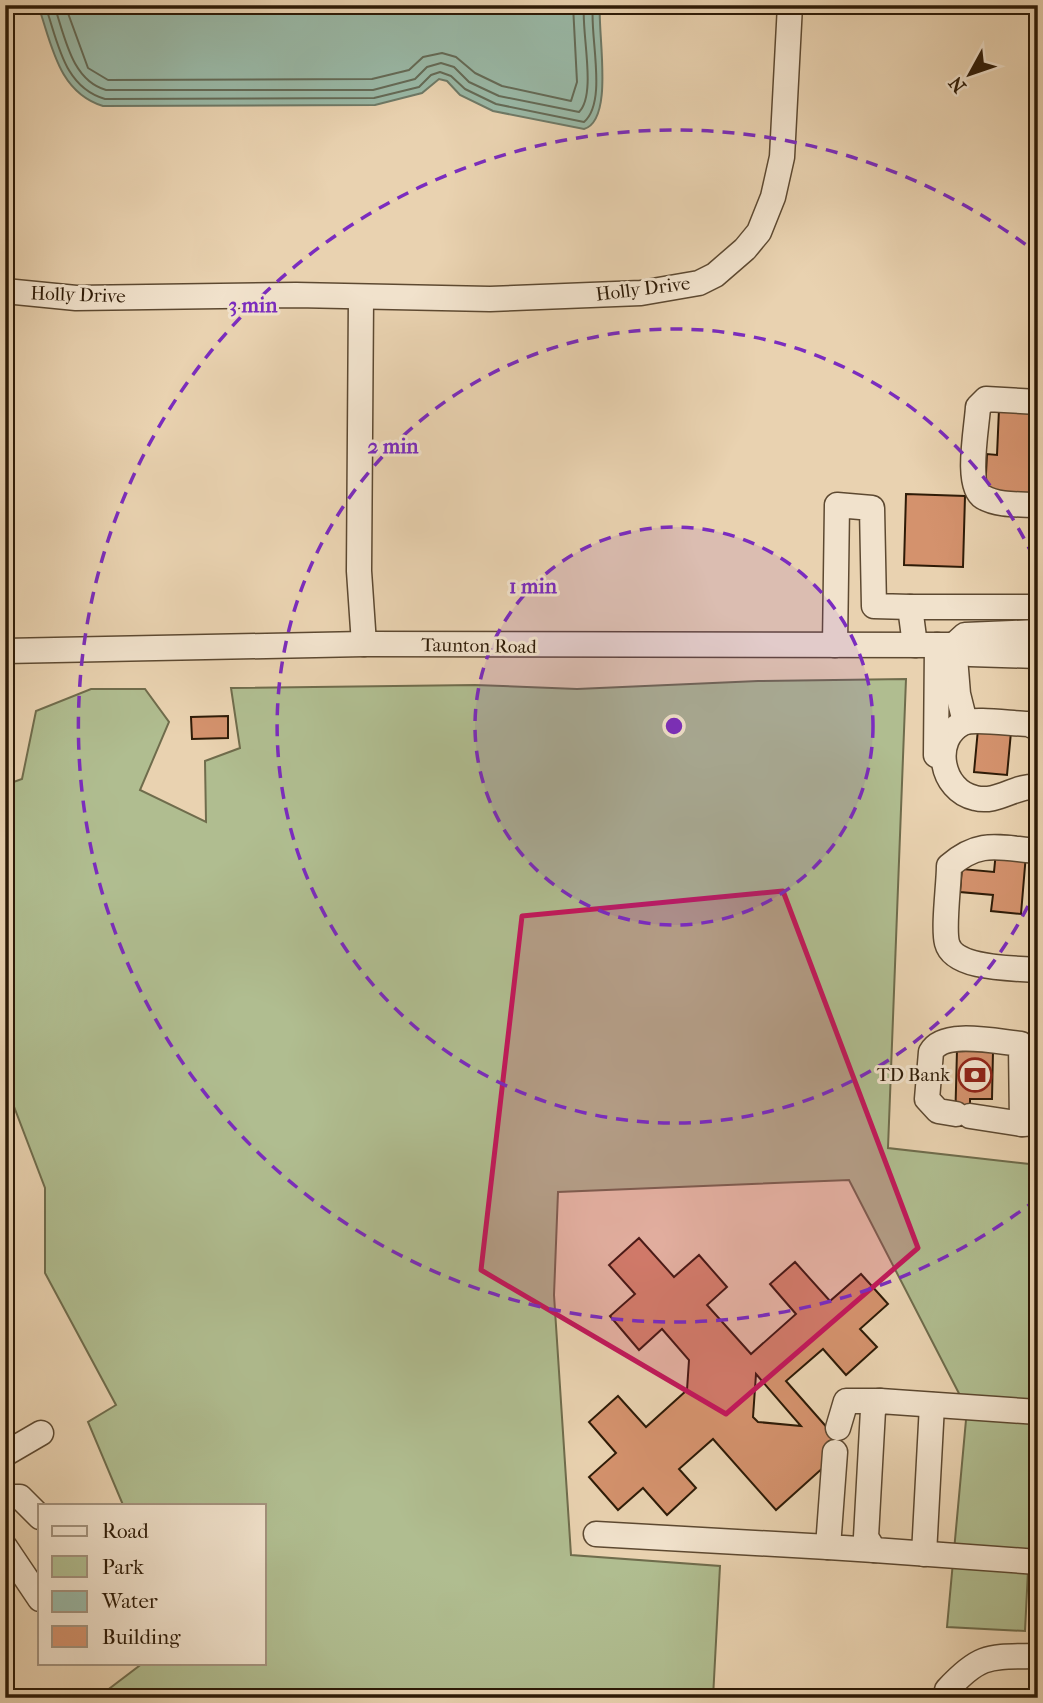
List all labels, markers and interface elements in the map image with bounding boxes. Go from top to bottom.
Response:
north arrow [934,38,1004,108]
text: N [944,71,971,97]
street label: Holly Drive [595,272,691,306]
street label: Holly Drive [30,282,126,308]
text: 3 min [229,293,278,317]
text: 2 min [367,434,419,458]
text: 1 min [509,574,558,598]
street label: Taunton Road [421,634,537,658]
centre of rings [662,714,686,738]
bank icon: TD Bank [956,1056,994,1094]
place label: TD Bank [877,1064,950,1086]
legend [38,1504,266,1664]
text: Road [102,1519,149,1543]
text: Park [102,1555,144,1579]
text: Water [101,1589,158,1613]
text: Building [102,1625,181,1649]

